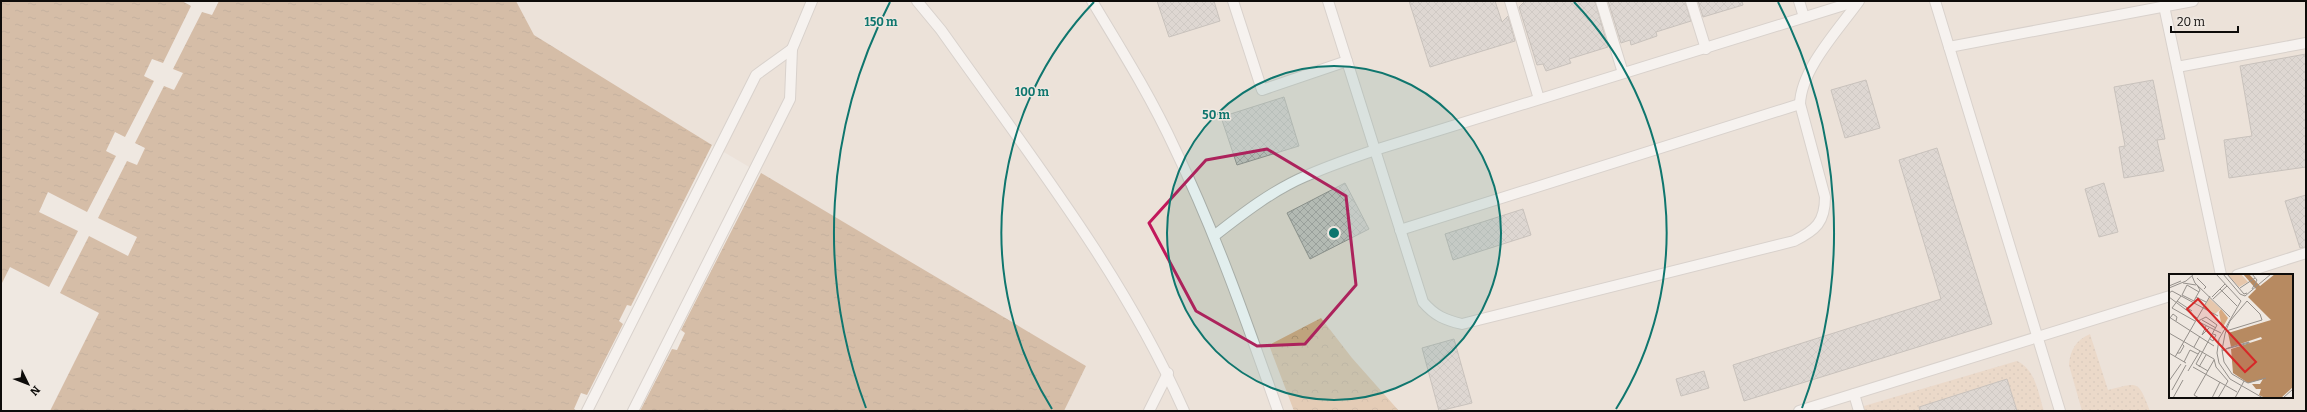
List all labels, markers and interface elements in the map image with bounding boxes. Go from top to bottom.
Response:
scale bar [2171,8,2238,34]
text: 150 m [865,15,898,29]
text: 20 m [2177,15,2206,29]
text: 100 m [1015,85,1050,99]
text: 50 m [1202,108,1230,122]
centre of rings [1327,226,1341,240]
inset map [2169,274,2293,398]
north arrow [8,364,48,404]
text: N [27,383,43,398]

